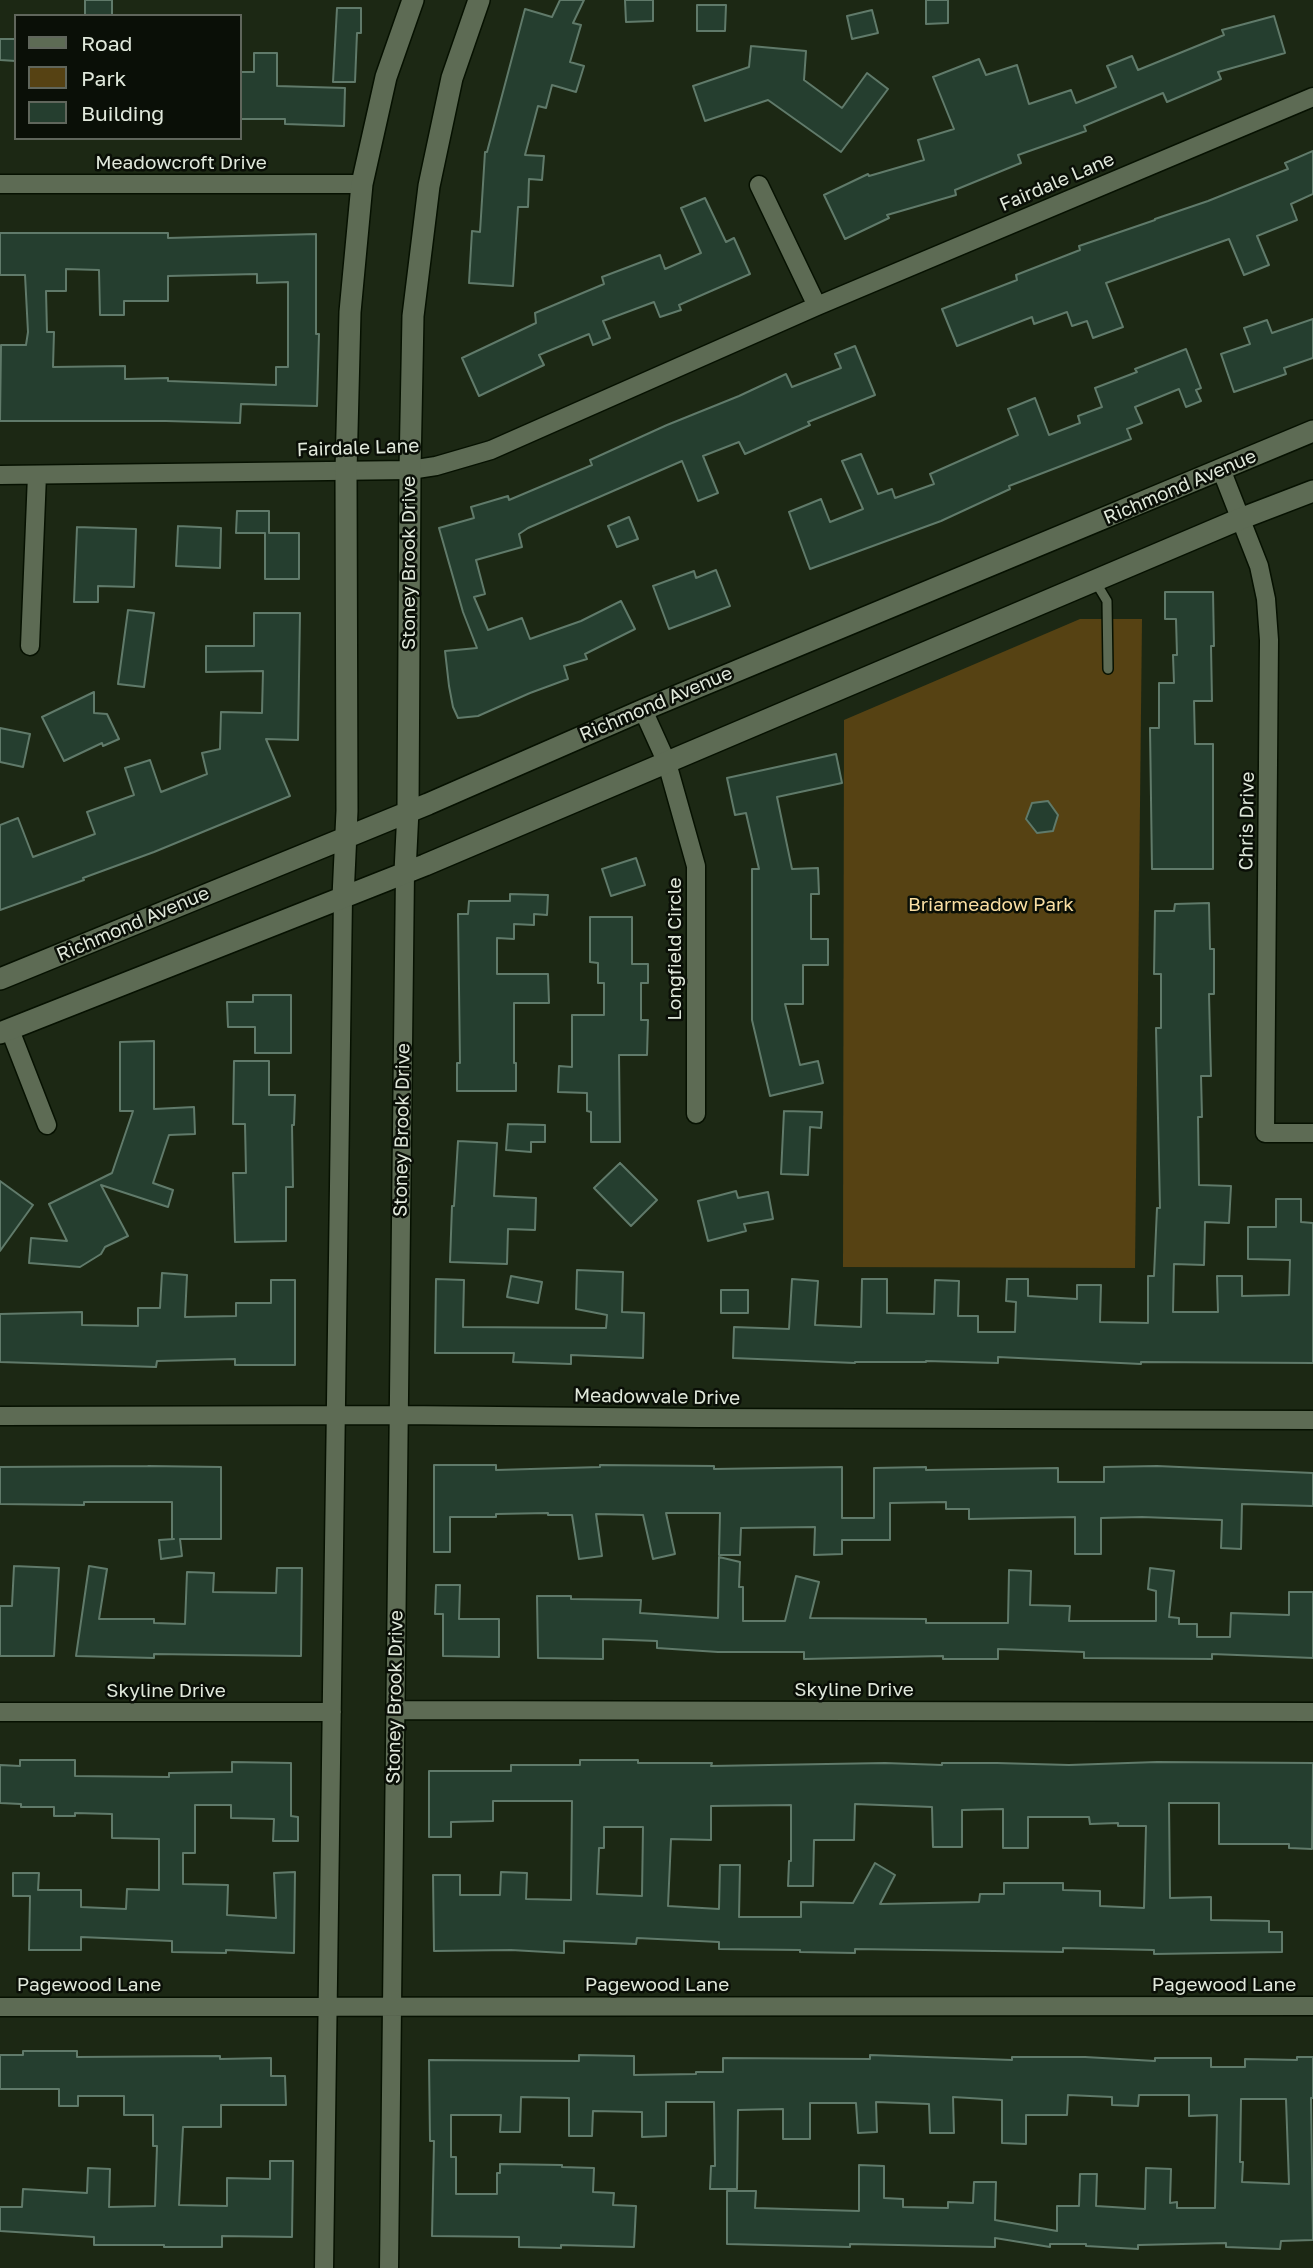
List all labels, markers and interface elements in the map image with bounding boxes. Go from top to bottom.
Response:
legend [14,14,242,140]
text: Road [81,30,132,56]
text: Park [81,65,126,91]
text: Building [81,100,164,126]
street label: Fairdale Lane [996,148,1118,216]
street label: Meadowcroft Drive [95,152,267,174]
street label: Fairdale Lane [296,434,420,462]
street label: Richmond Avenue [1100,445,1260,529]
street label: Stoney Brook Drive [398,476,420,650]
street label: Richmond Avenue [576,662,736,746]
street label: Chris Drive [1235,771,1259,871]
street label: Longfield Circle [664,877,686,1021]
street label: Richmond Avenue [53,882,213,966]
park label: Briarmeadow Park [908,894,1074,916]
street label: Stoney Brook Drive [389,1043,415,1217]
street label: Meadowvale Drive [574,1384,740,1410]
street label: Stoney Brook Drive [382,1610,408,1784]
street label: Skyline Drive [794,1679,914,1701]
street label: Skyline Drive [106,1680,226,1702]
street label: Pagewood Lane [17,1974,161,1996]
street label: Pagewood Lane [585,1974,729,1996]
street label: Pagewood Lane [1152,1974,1296,1996]

